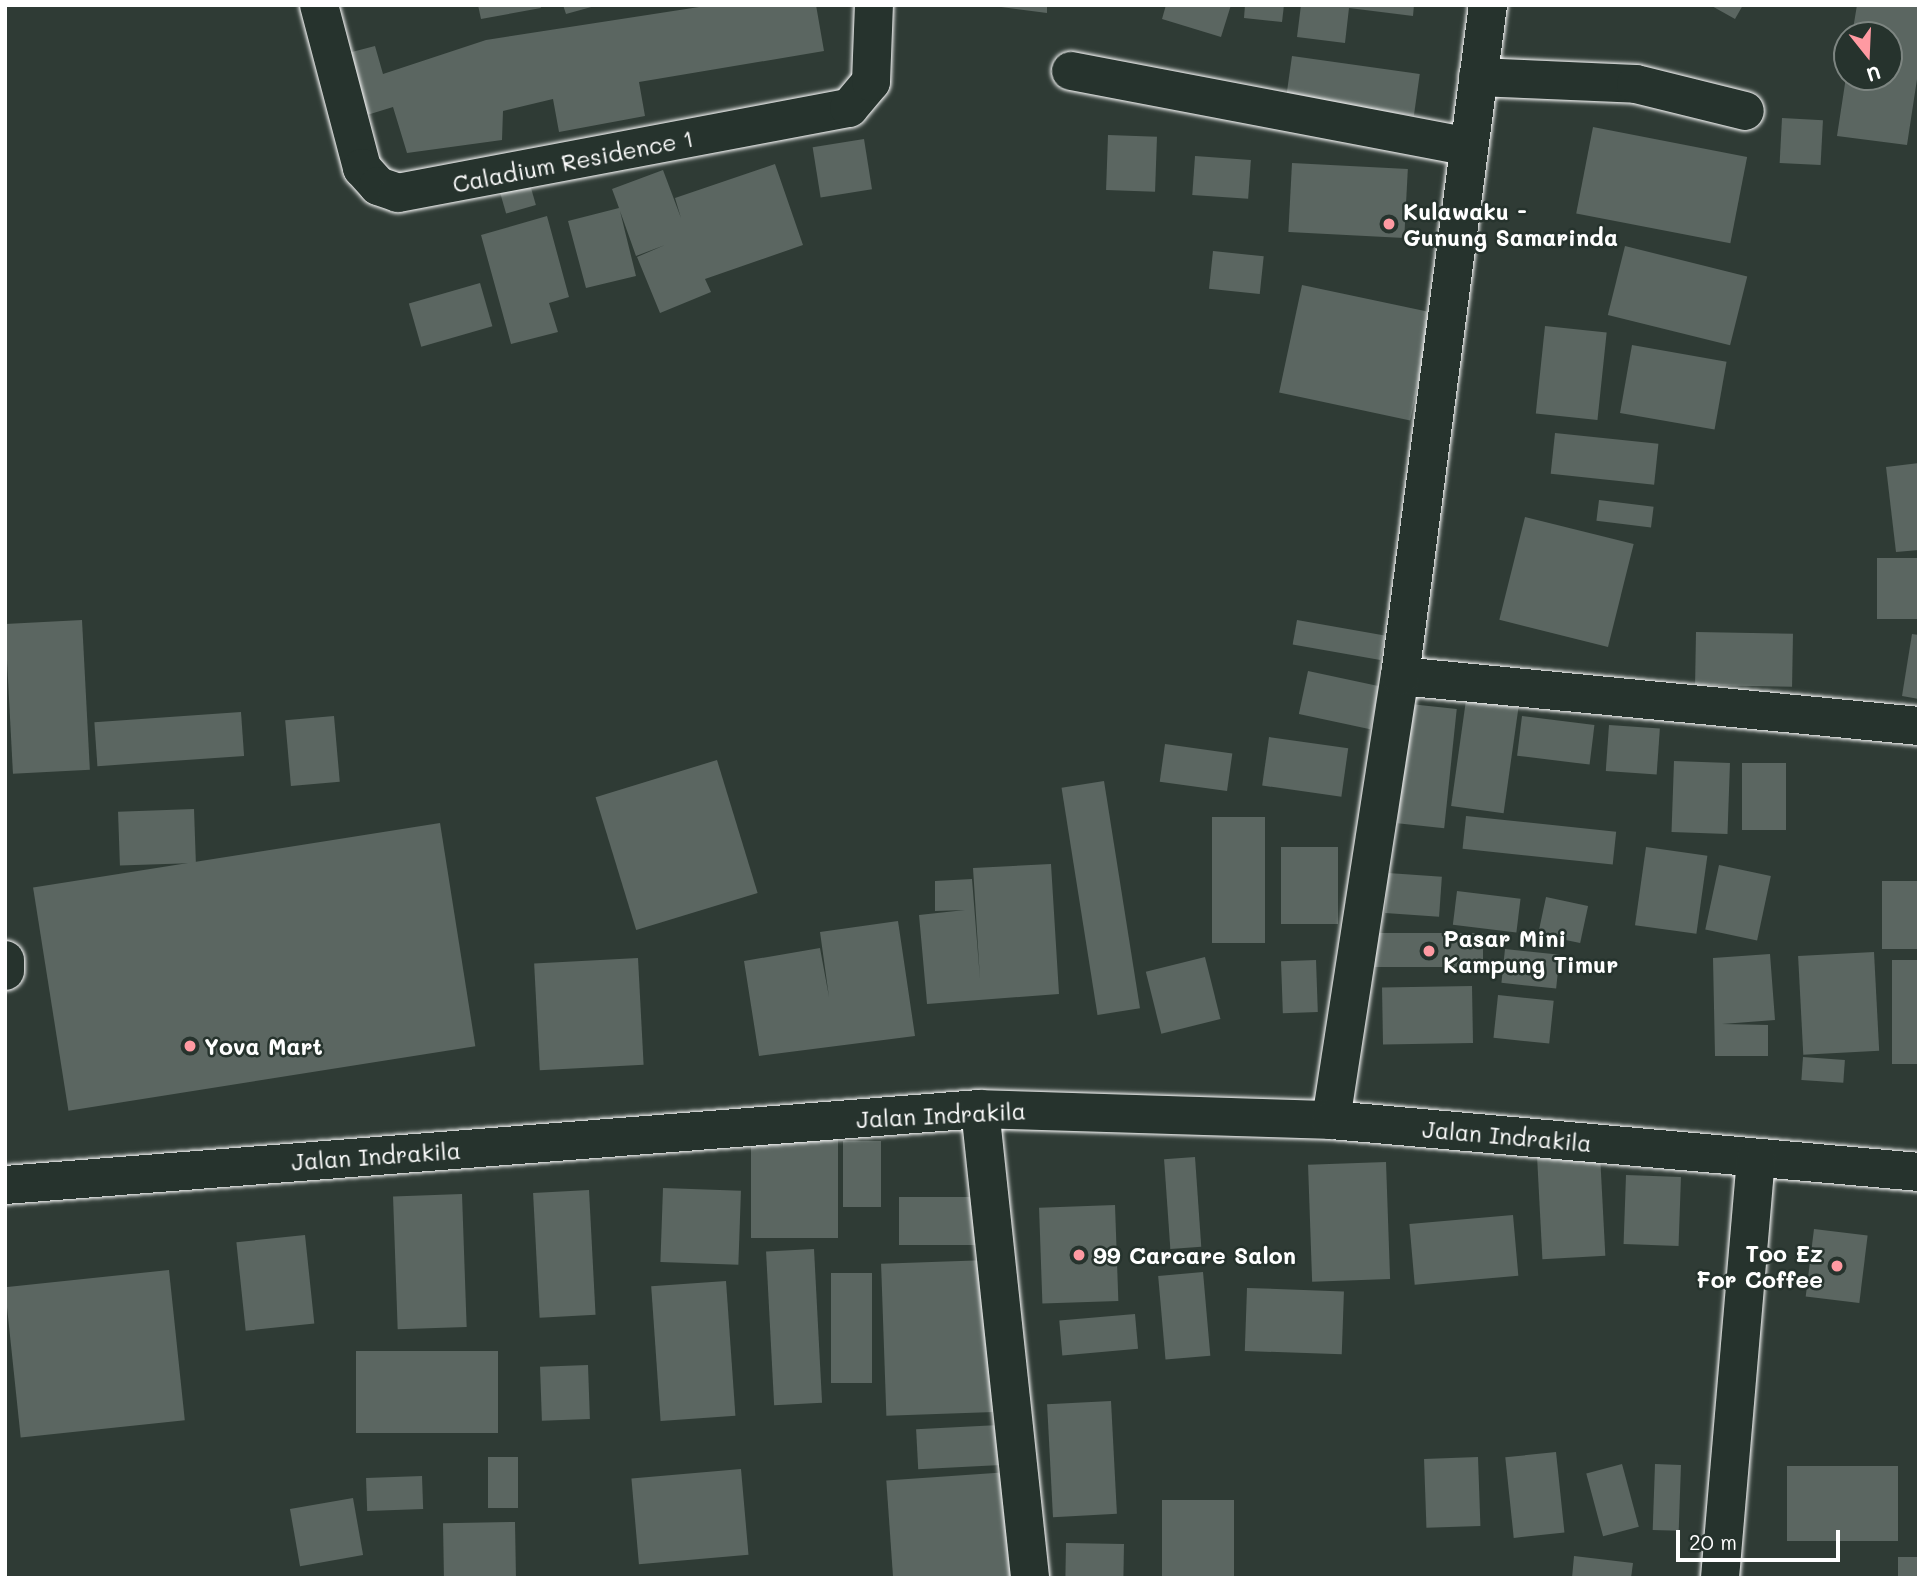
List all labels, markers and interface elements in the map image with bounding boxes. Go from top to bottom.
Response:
north arrow [1833,21,1903,91]
text: U [1864,61,1884,89]
street label: Caladium Residence 1 [450,124,696,198]
place label: Kulawaku - Gunung Samarinda [1403,197,1618,251]
marker: Kulawaku - Gunung Samarinda [1381,216,1397,232]
place label: Pasar Mini Kampung Timur [1443,924,1618,978]
marker: Pasar Mini Kampung Timur [1421,943,1437,959]
place label: Yova Mart [204,1032,323,1060]
marker: Yova Mart [182,1038,198,1054]
street label: Jalan Indrakila [856,1097,1026,1133]
street label: Jalan Indrakila [1421,1115,1593,1157]
street label: Jalan Indrakila [290,1136,462,1176]
place label: Too Ez For Coffee [1696,1239,1823,1293]
place label: 99 Carcare Salon [1093,1241,1296,1269]
marker: 99 Carcare Salon [1071,1247,1087,1263]
marker: Too Ez For Coffee [1829,1258,1845,1274]
scale bar [1679,1516,1843,1560]
text: 20 m [1689,1528,1737,1555]

